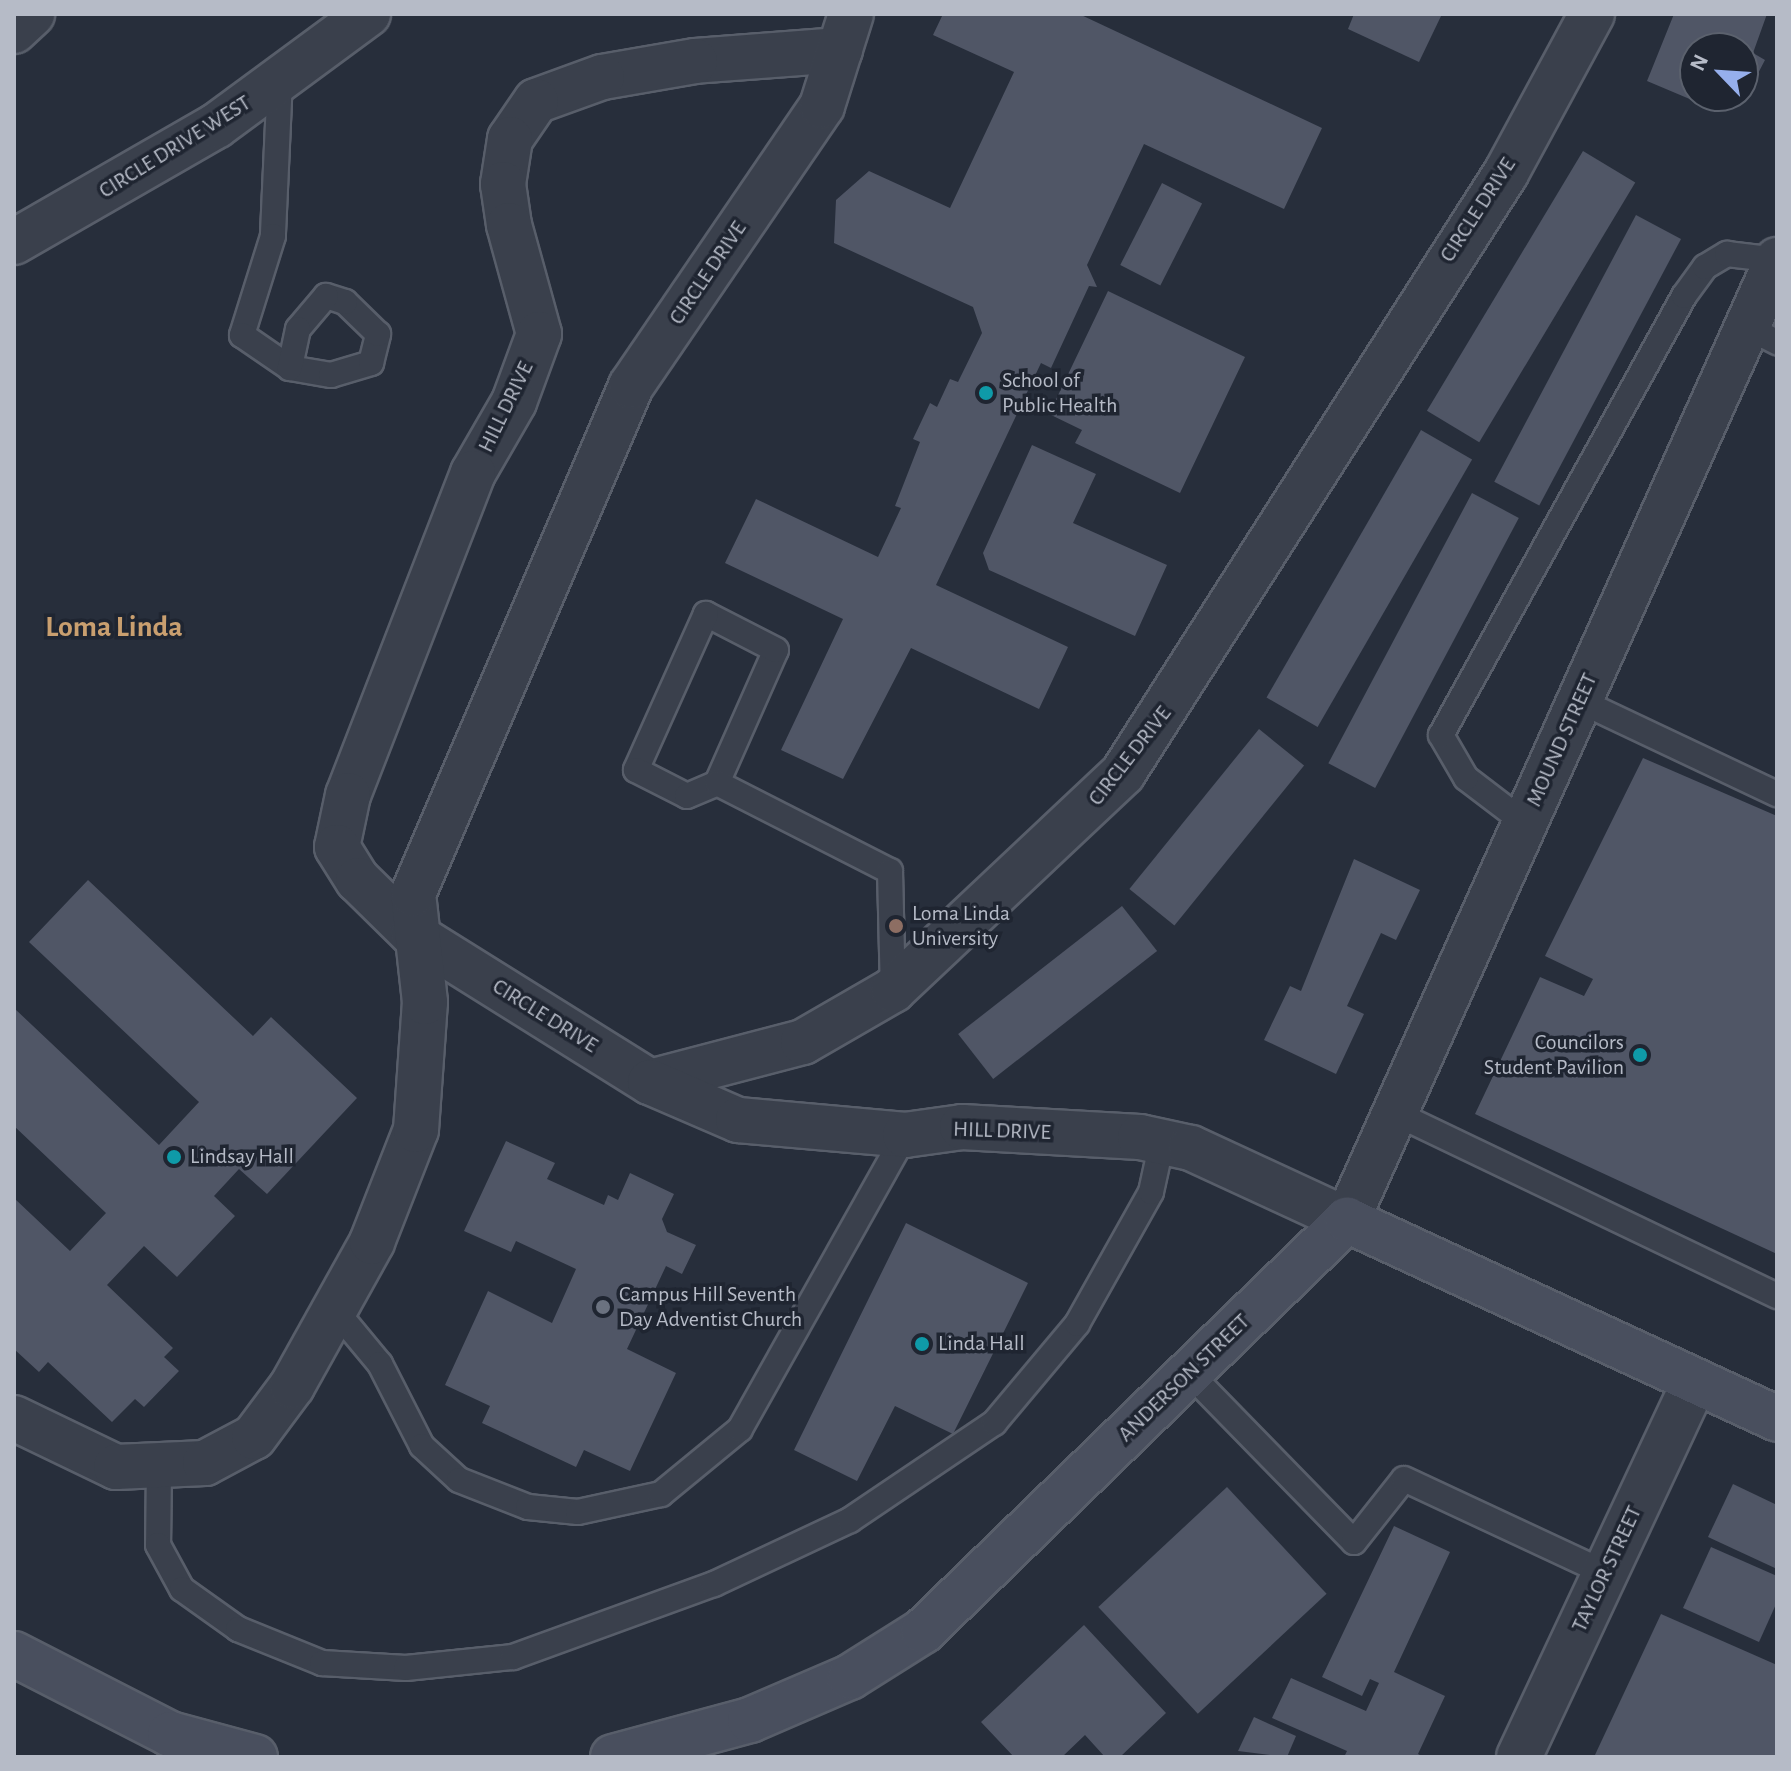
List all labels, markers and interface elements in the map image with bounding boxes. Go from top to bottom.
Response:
north arrow [1679,32,1759,112]
text: N [1686,51,1712,74]
street label: CIRCLE DRIVE WEST [94,90,256,204]
street label: CIRCLE DRIVE [1434,153,1522,267]
street label: CIRCLE DRIVE [664,216,752,330]
street label: HILL DRIVE [473,357,539,457]
place label: School of Public Health [1002,367,1117,418]
marker: School of Public Health [977,384,995,402]
district label: Loma Linda [45,609,183,645]
street label: MOUND STREET [1521,669,1603,811]
street label: CIRCLE DRIVE [1083,701,1177,811]
place label: Loma Linda University [912,900,1010,952]
marker: Loma Linda University [887,917,905,935]
street label: CIRCLE DRIVE [488,973,602,1059]
place label: Councilors Student Pavilion [1484,1029,1624,1080]
marker: Councilors Student Pavilion [1631,1046,1649,1064]
street label: HILL DRIVE [953,1116,1051,1146]
place label: Lindsay Hall [190,1144,294,1170]
marker: Lindsay Hall [165,1148,183,1166]
place label: Campus Hill Seventh Day Adventist Church [619,1281,802,1332]
marker: Campus Hill Seventh Day Adventist Church [594,1298,612,1316]
street label: ANDERSON STREET [1113,1308,1255,1448]
place label: Linda Hall [938,1331,1025,1357]
marker: Linda Hall [913,1335,931,1353]
street label: TAYLOR STREET [1566,1502,1648,1636]

